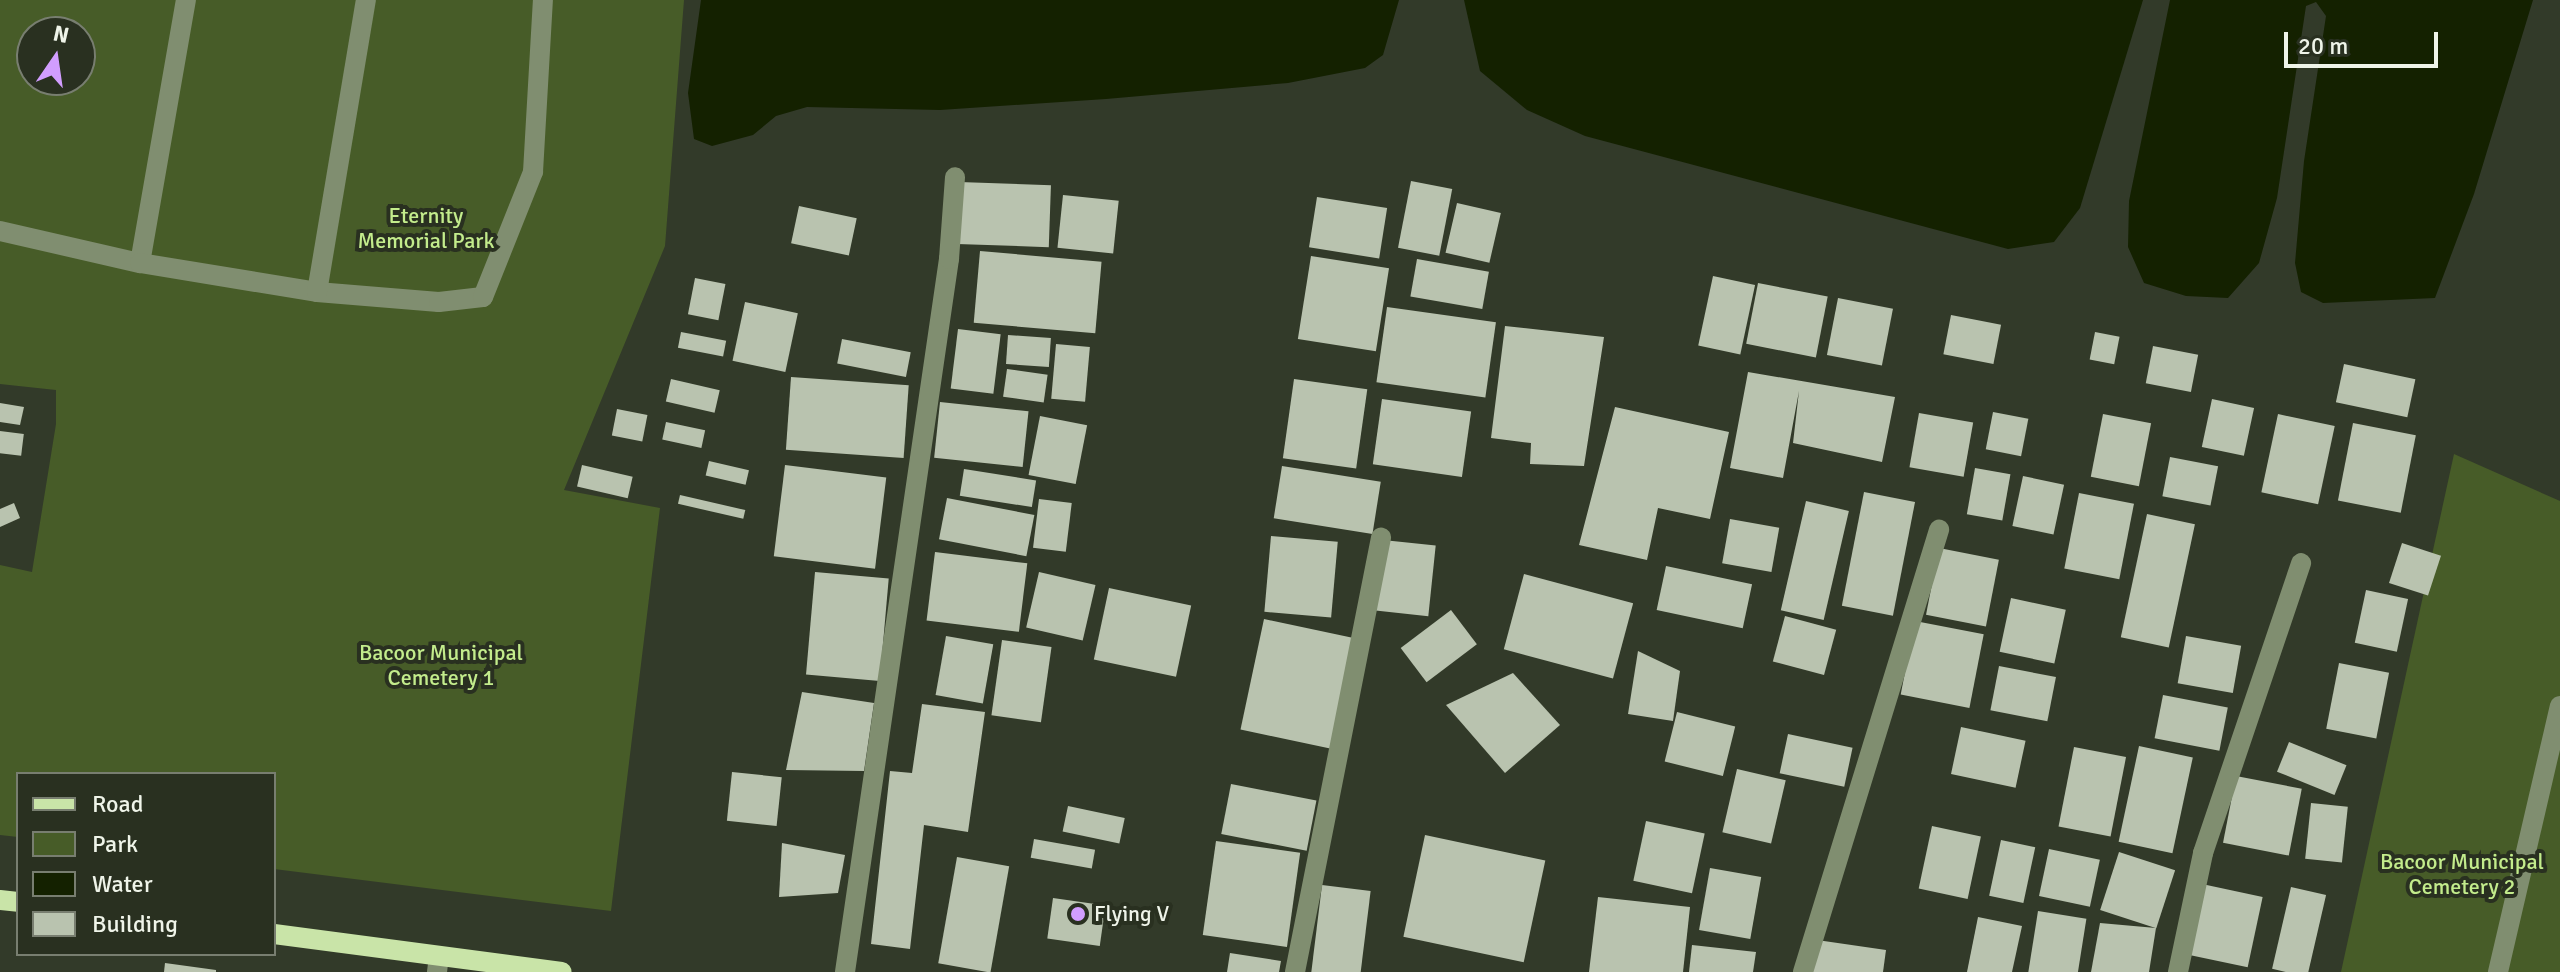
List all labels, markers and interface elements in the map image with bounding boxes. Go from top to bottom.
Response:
north arrow [16,16,96,96]
scale bar [2288,16,2442,66]
text: N [51,19,72,49]
text: 20 m [2298,31,2348,61]
park label: Eternity Memorial Park [358,202,494,254]
park label: Bacoor Municipal Cemetery 1 [359,639,523,690]
legend [16,772,276,956]
text: Road [92,789,143,819]
text: Park [92,829,138,859]
park label: Bacoor Municipal Cemetery 2 [2380,848,2544,900]
text: Water [92,869,152,899]
place label: Flying V [1094,901,1169,927]
marker: Flying V [1069,905,1087,923]
text: Building [92,909,178,939]

